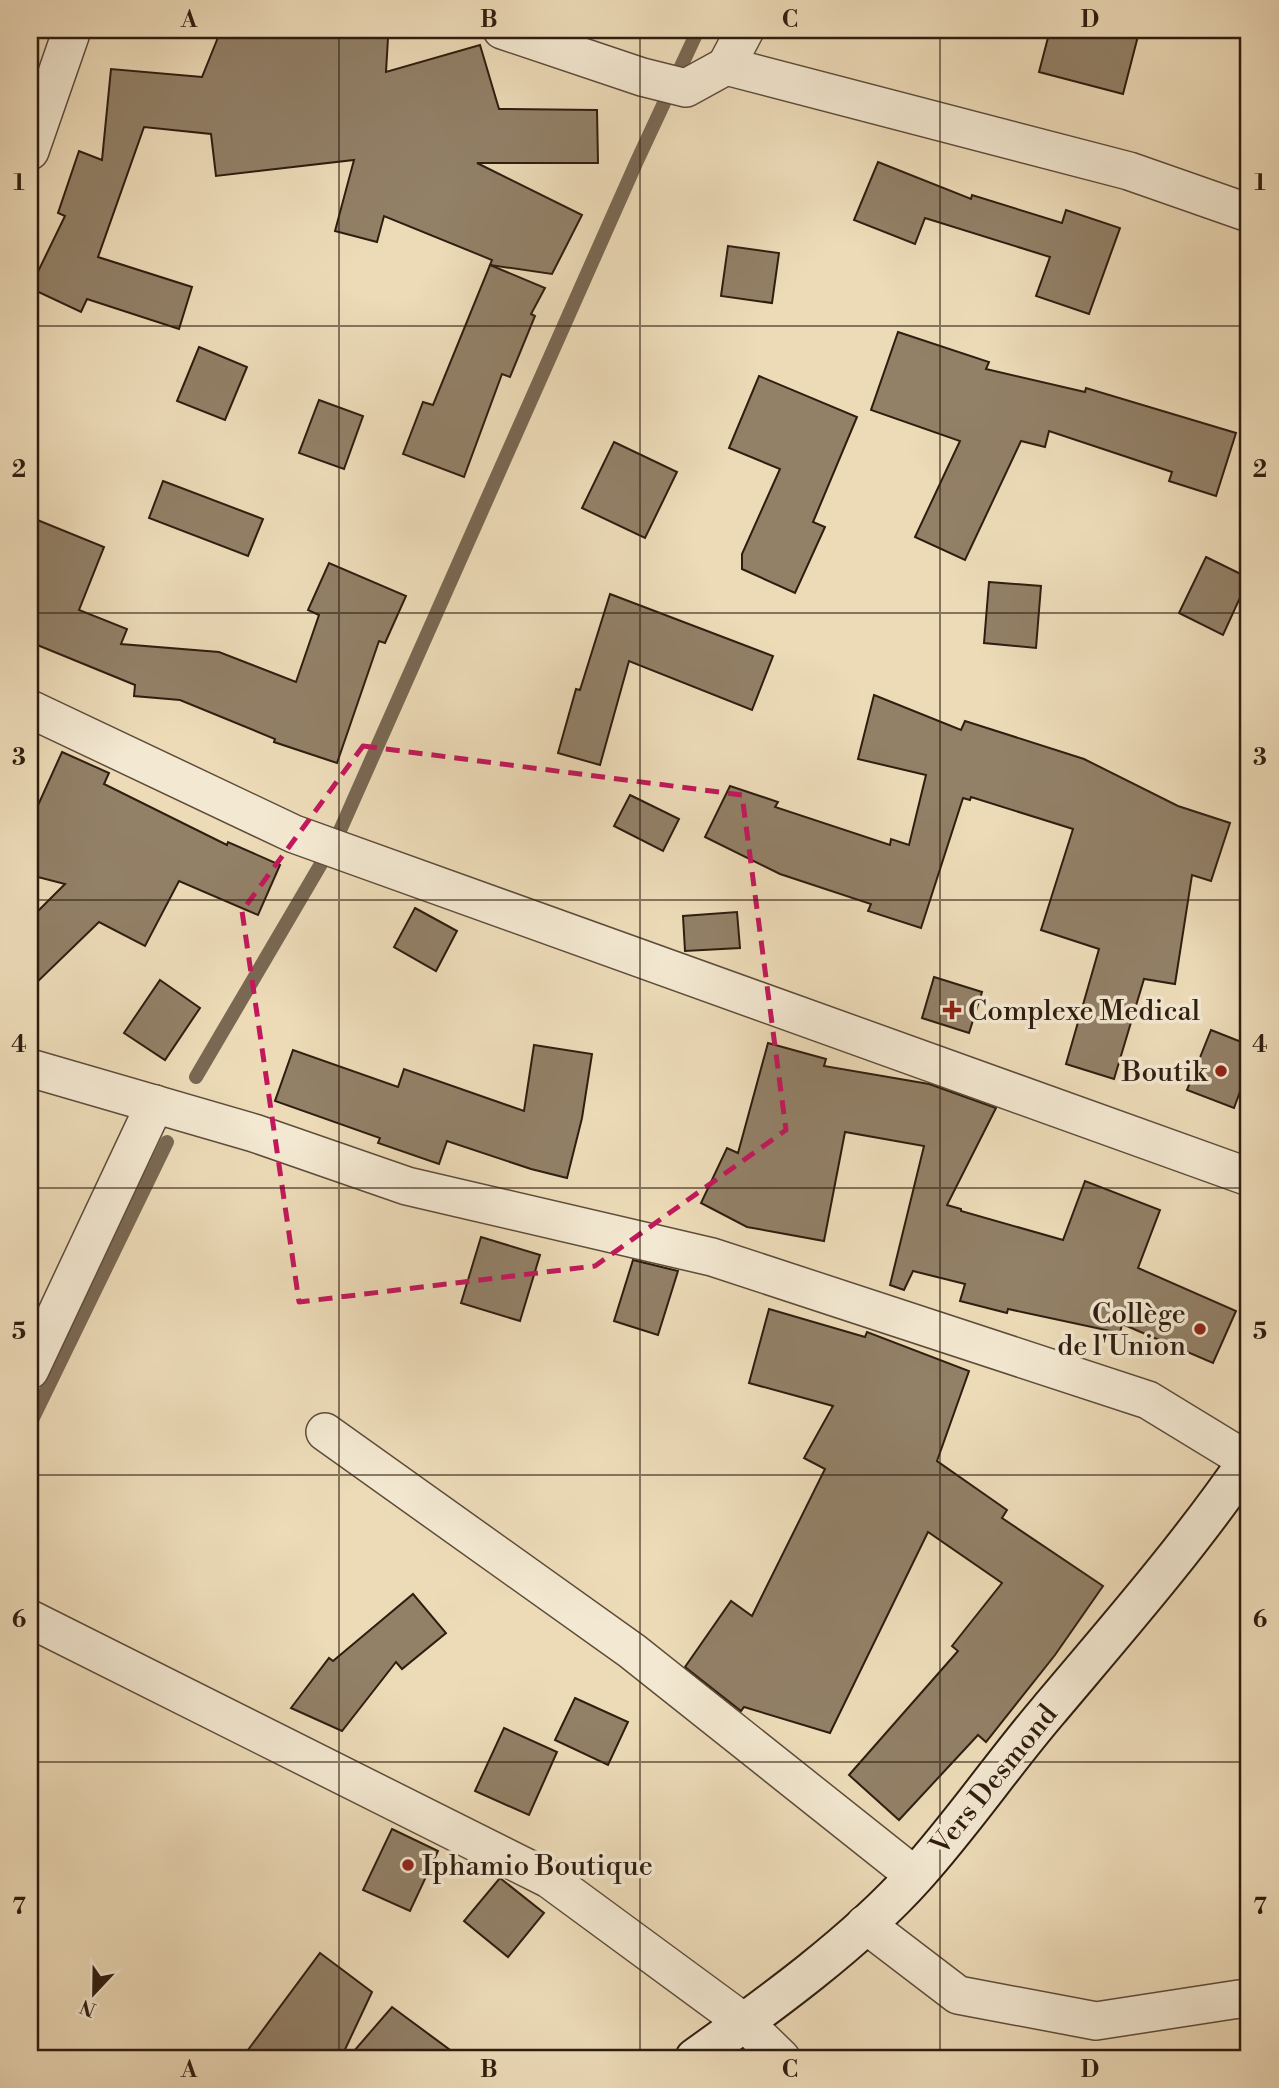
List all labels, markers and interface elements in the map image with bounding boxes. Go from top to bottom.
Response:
text: A [180,6,198,34]
text: B [480,6,498,34]
text: C [782,6,798,34]
text: D [1081,6,1099,34]
text: 1 [13,169,25,197]
text: 1 [1254,169,1266,197]
text: 2 [12,456,26,484]
text: 2 [1253,456,1267,484]
text: 3 [12,744,26,772]
text: 3 [1253,744,1267,772]
place label: Complexe Medical [968,994,1200,1029]
marker: Complexe Medical [942,1000,962,1020]
text: 4 [11,1031,27,1059]
text: 4 [1252,1031,1268,1059]
place label: Boutik [1121,1055,1208,1090]
marker: Boutik [1213,1063,1229,1079]
place label: Collège de l'Union [1057,1297,1186,1364]
text: 5 [12,1318,26,1346]
text: 5 [1253,1318,1267,1346]
marker: Collège de l'Union [1192,1321,1208,1337]
text: 6 [12,1606,26,1634]
text: 6 [1253,1606,1267,1634]
street label: Vers Desmond [922,1698,1065,1863]
place label: Iphamio Boutique [422,1849,653,1884]
marker: Iphamio Boutique [400,1857,416,1873]
text: 7 [12,1893,26,1921]
text: 7 [1253,1893,1267,1921]
north arrow [60,1958,130,2028]
text: N [77,1994,99,2022]
text: A [180,2056,198,2084]
text: B [480,2056,498,2084]
text: C [782,2056,798,2084]
text: D [1081,2056,1099,2084]

